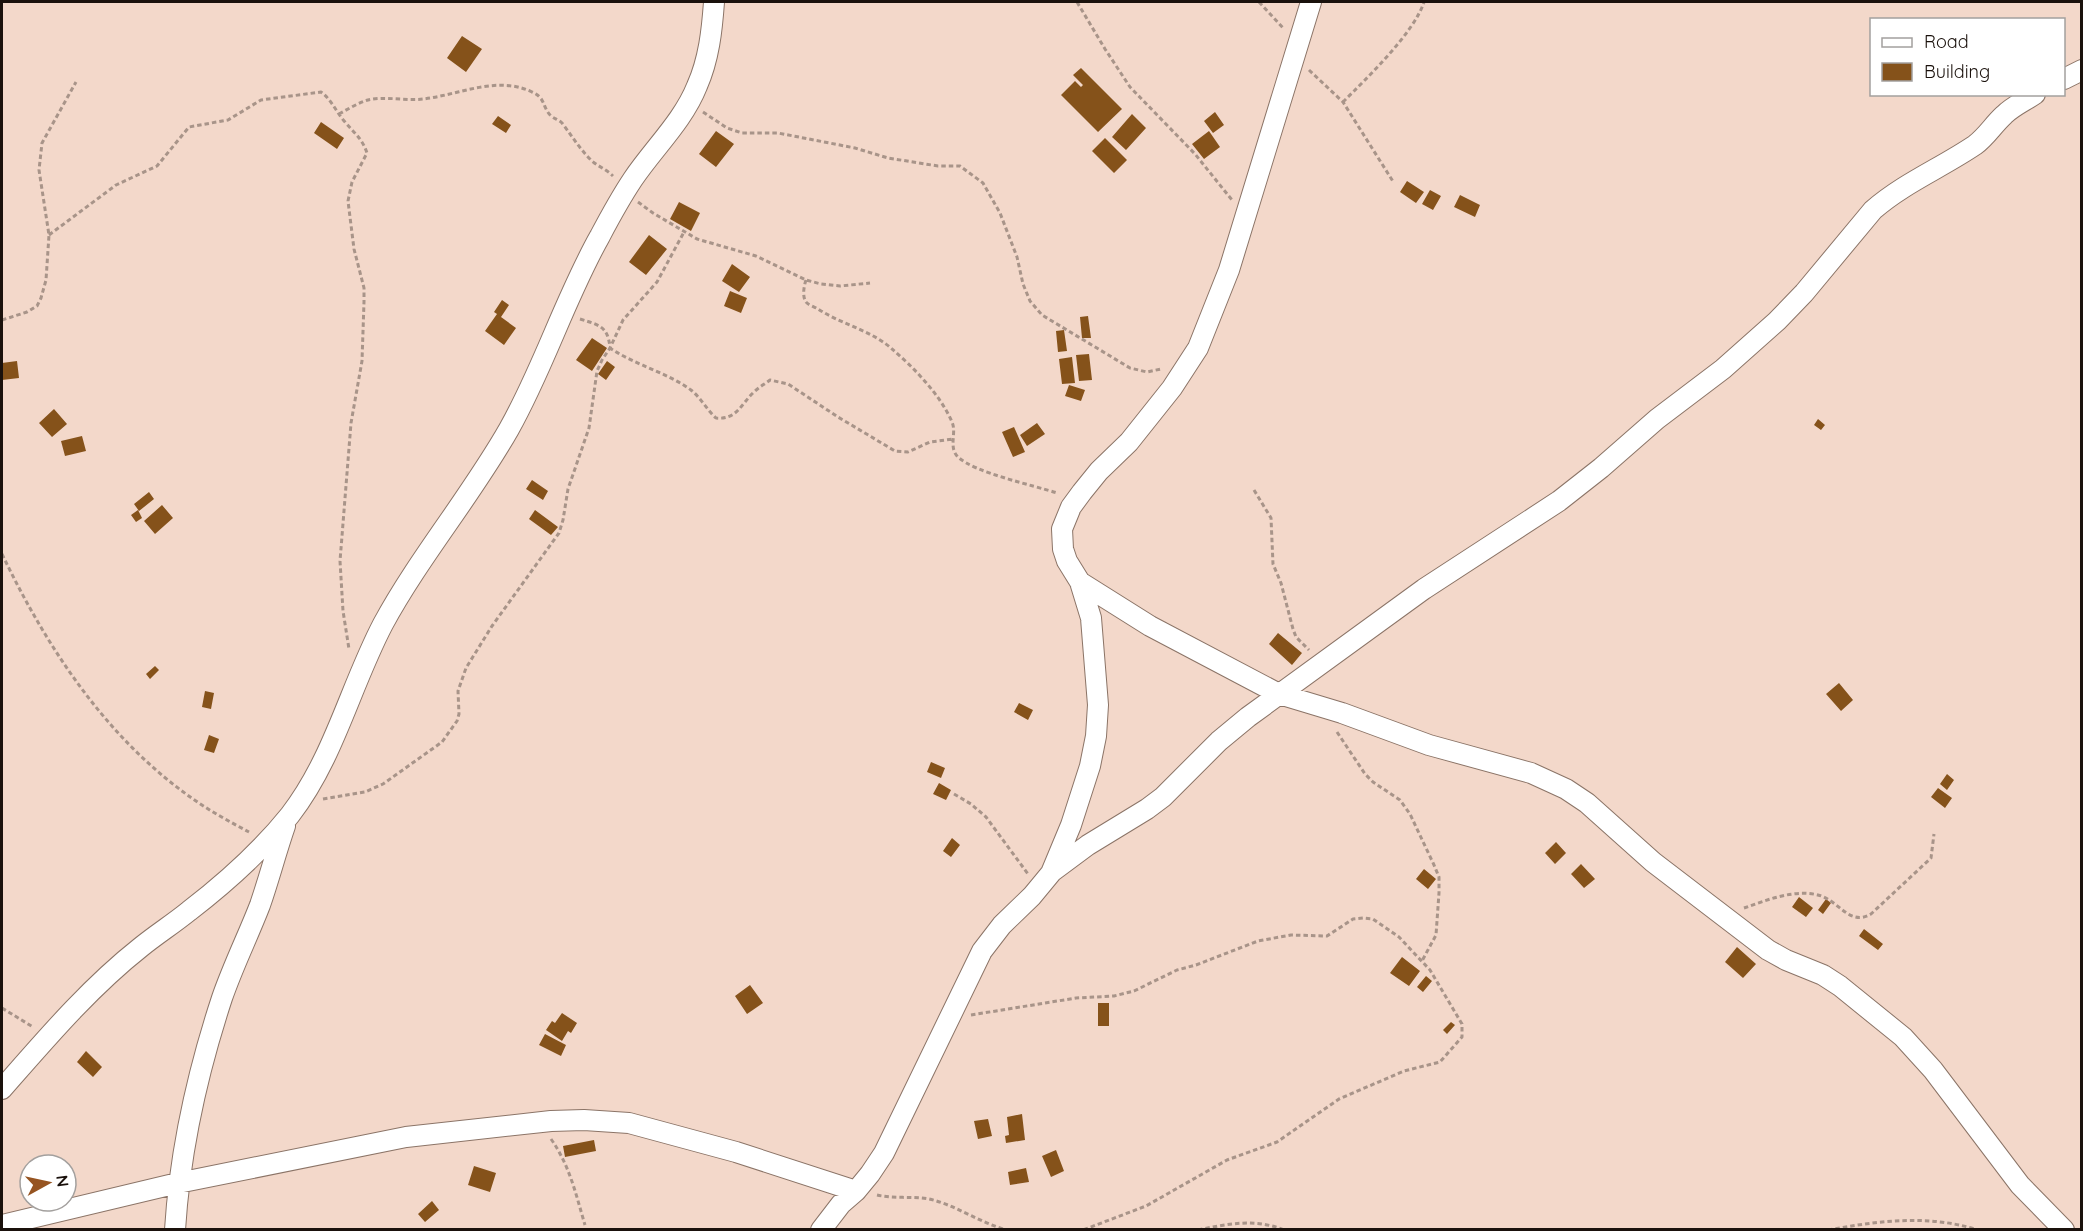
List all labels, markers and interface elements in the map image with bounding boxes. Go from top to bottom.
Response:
legend [1870,18,2065,96]
text: Road [1924,30,1969,53]
text: Building [1924,60,1990,83]
north arrow [18,1153,78,1213]
text: N [52,1174,74,1188]

